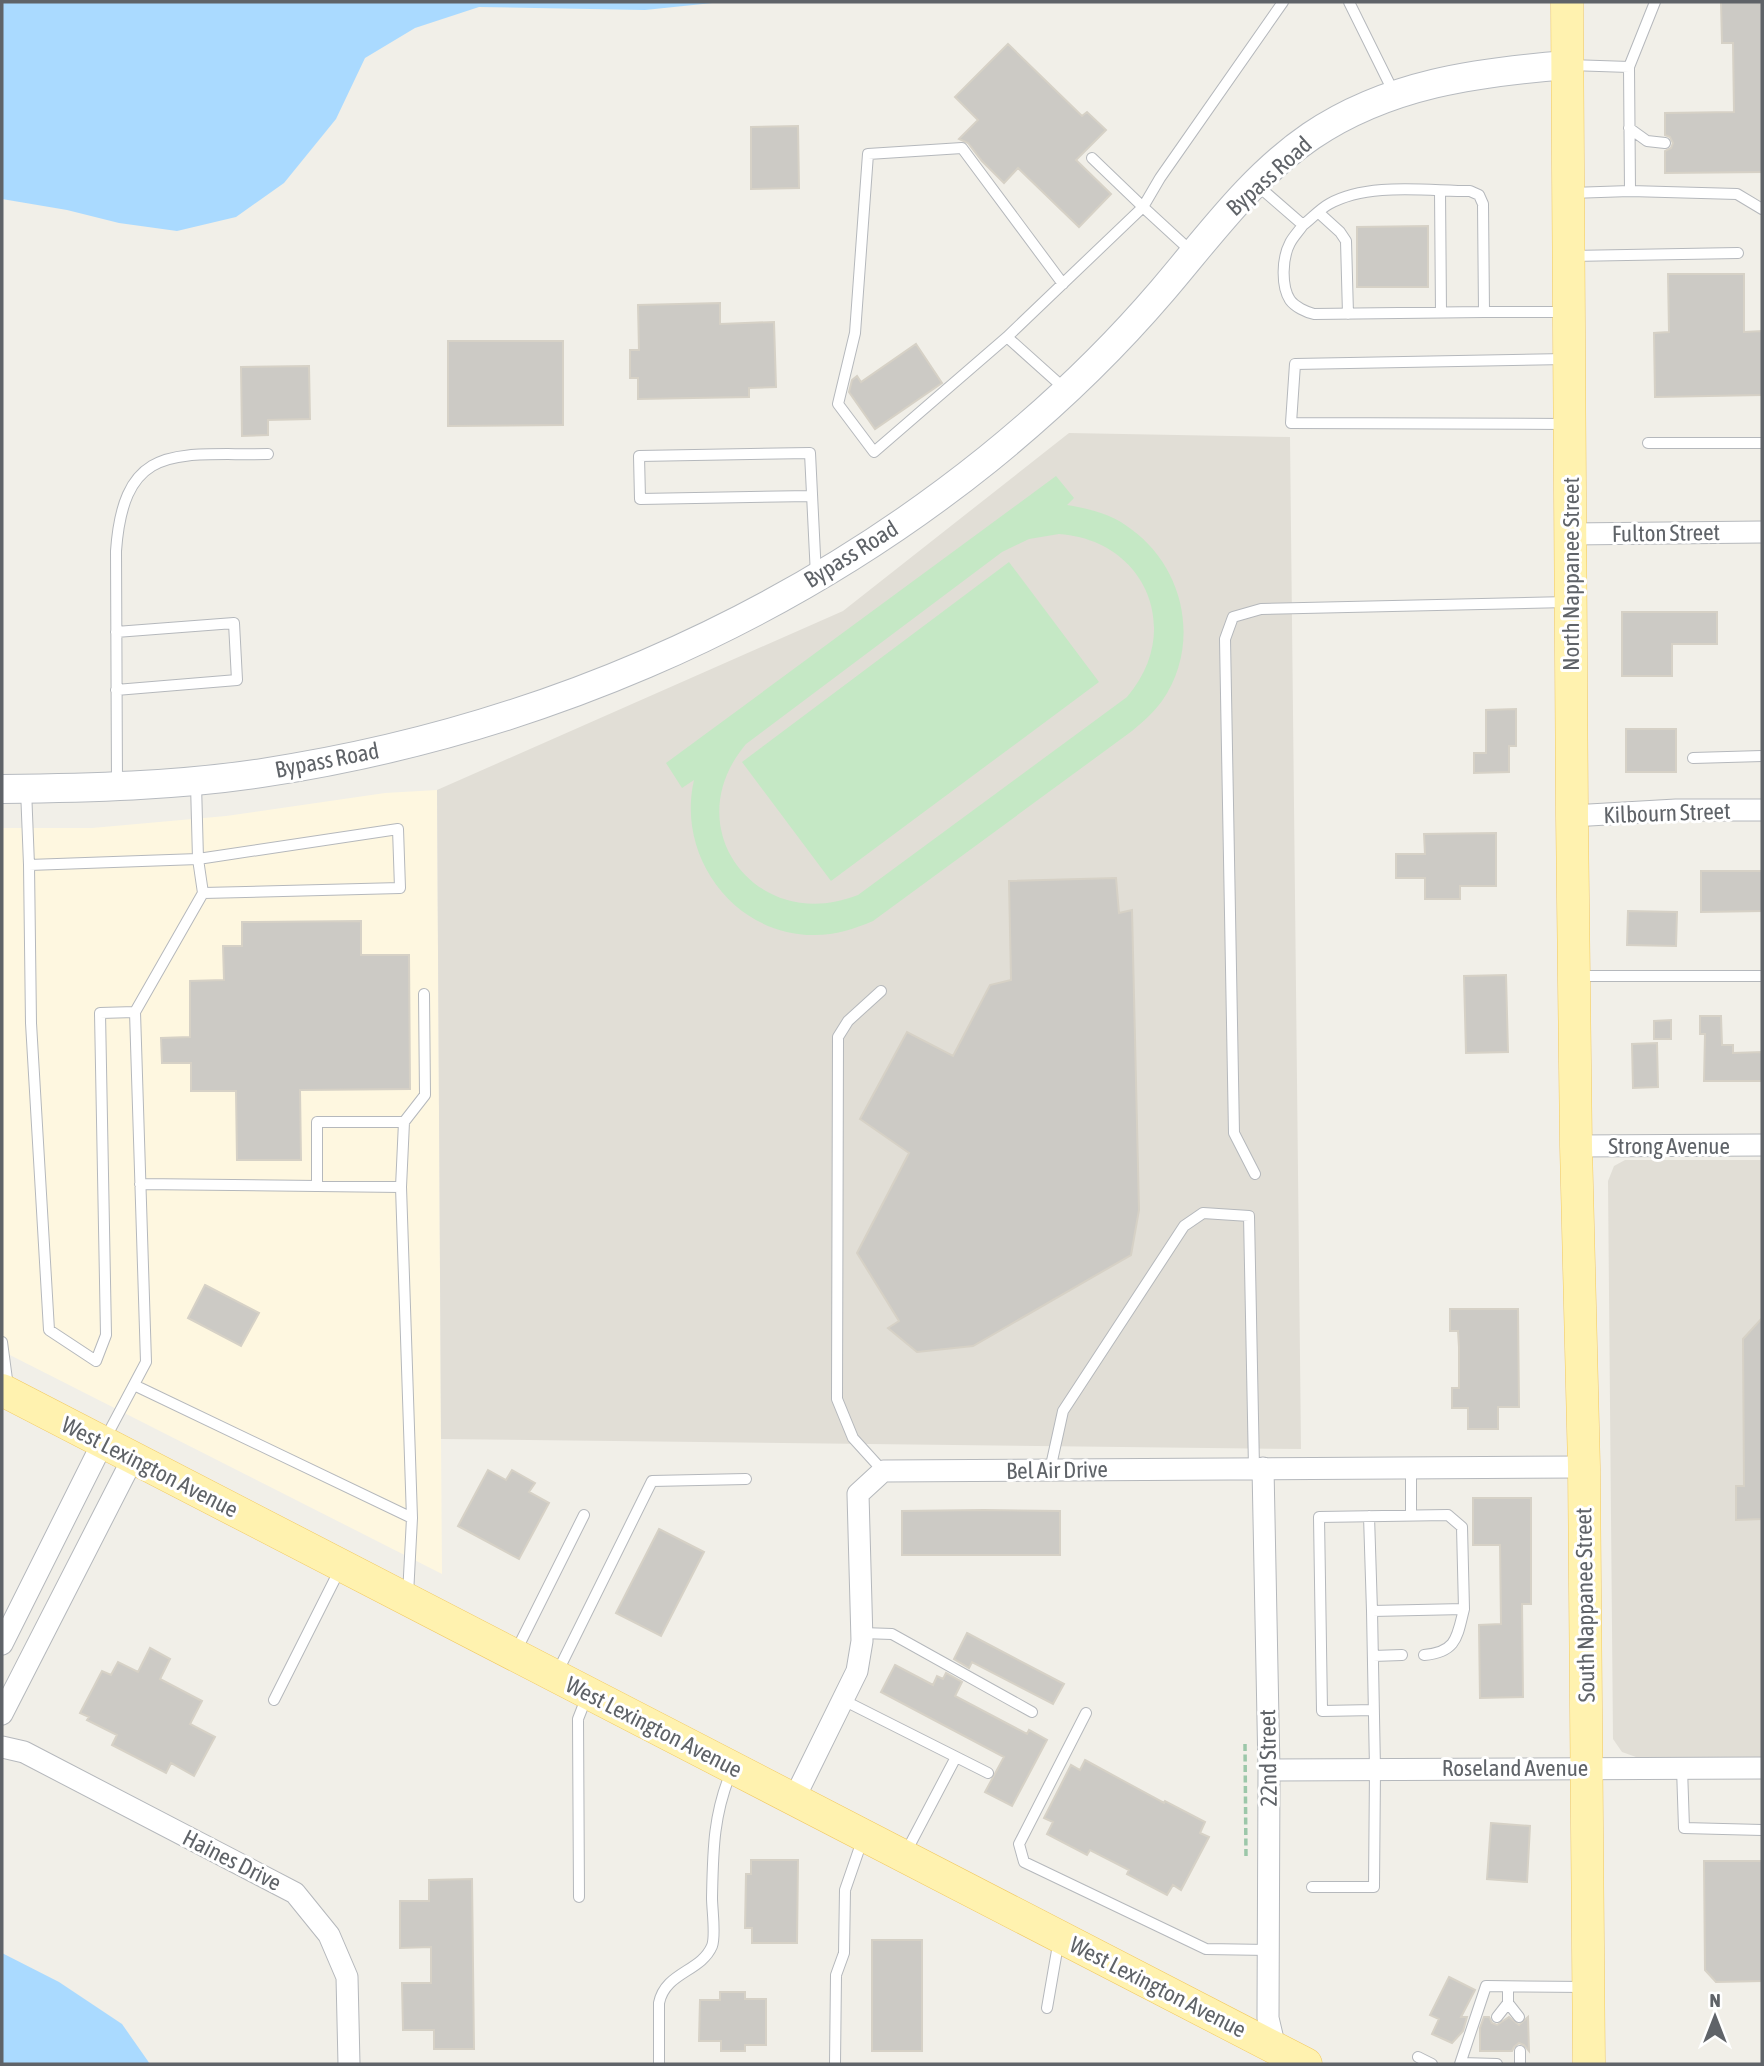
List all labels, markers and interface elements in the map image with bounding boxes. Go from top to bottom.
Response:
street label: Bypass Road [1221,131,1317,221]
street label: North Nappanee Street [1558,477,1584,671]
street label: Bypass Road [799,515,903,593]
street label: Fulton Street [1612,519,1720,547]
street label: Bypass Road [273,737,381,783]
street label: Kilbourn Street [1603,798,1731,828]
street label: Strong Avenue [1608,1133,1730,1159]
street label: West Lexington Avenue [58,1411,242,1523]
street label: Bel Air Drive [1006,1456,1108,1484]
street label: South Nappanee Street [1570,1507,1600,1703]
street label: West Lexington Avenue [562,1671,746,1783]
street label: 22nd Street [1254,1709,1282,1807]
street label: Roseland Avenue [1442,1755,1588,1781]
street label: Haines Drive [178,1824,286,1896]
street label: West Lexington Avenue [1066,1931,1250,2043]
north arrow [1680,1982,1750,2052]
text: N [1709,1989,1721,2011]

